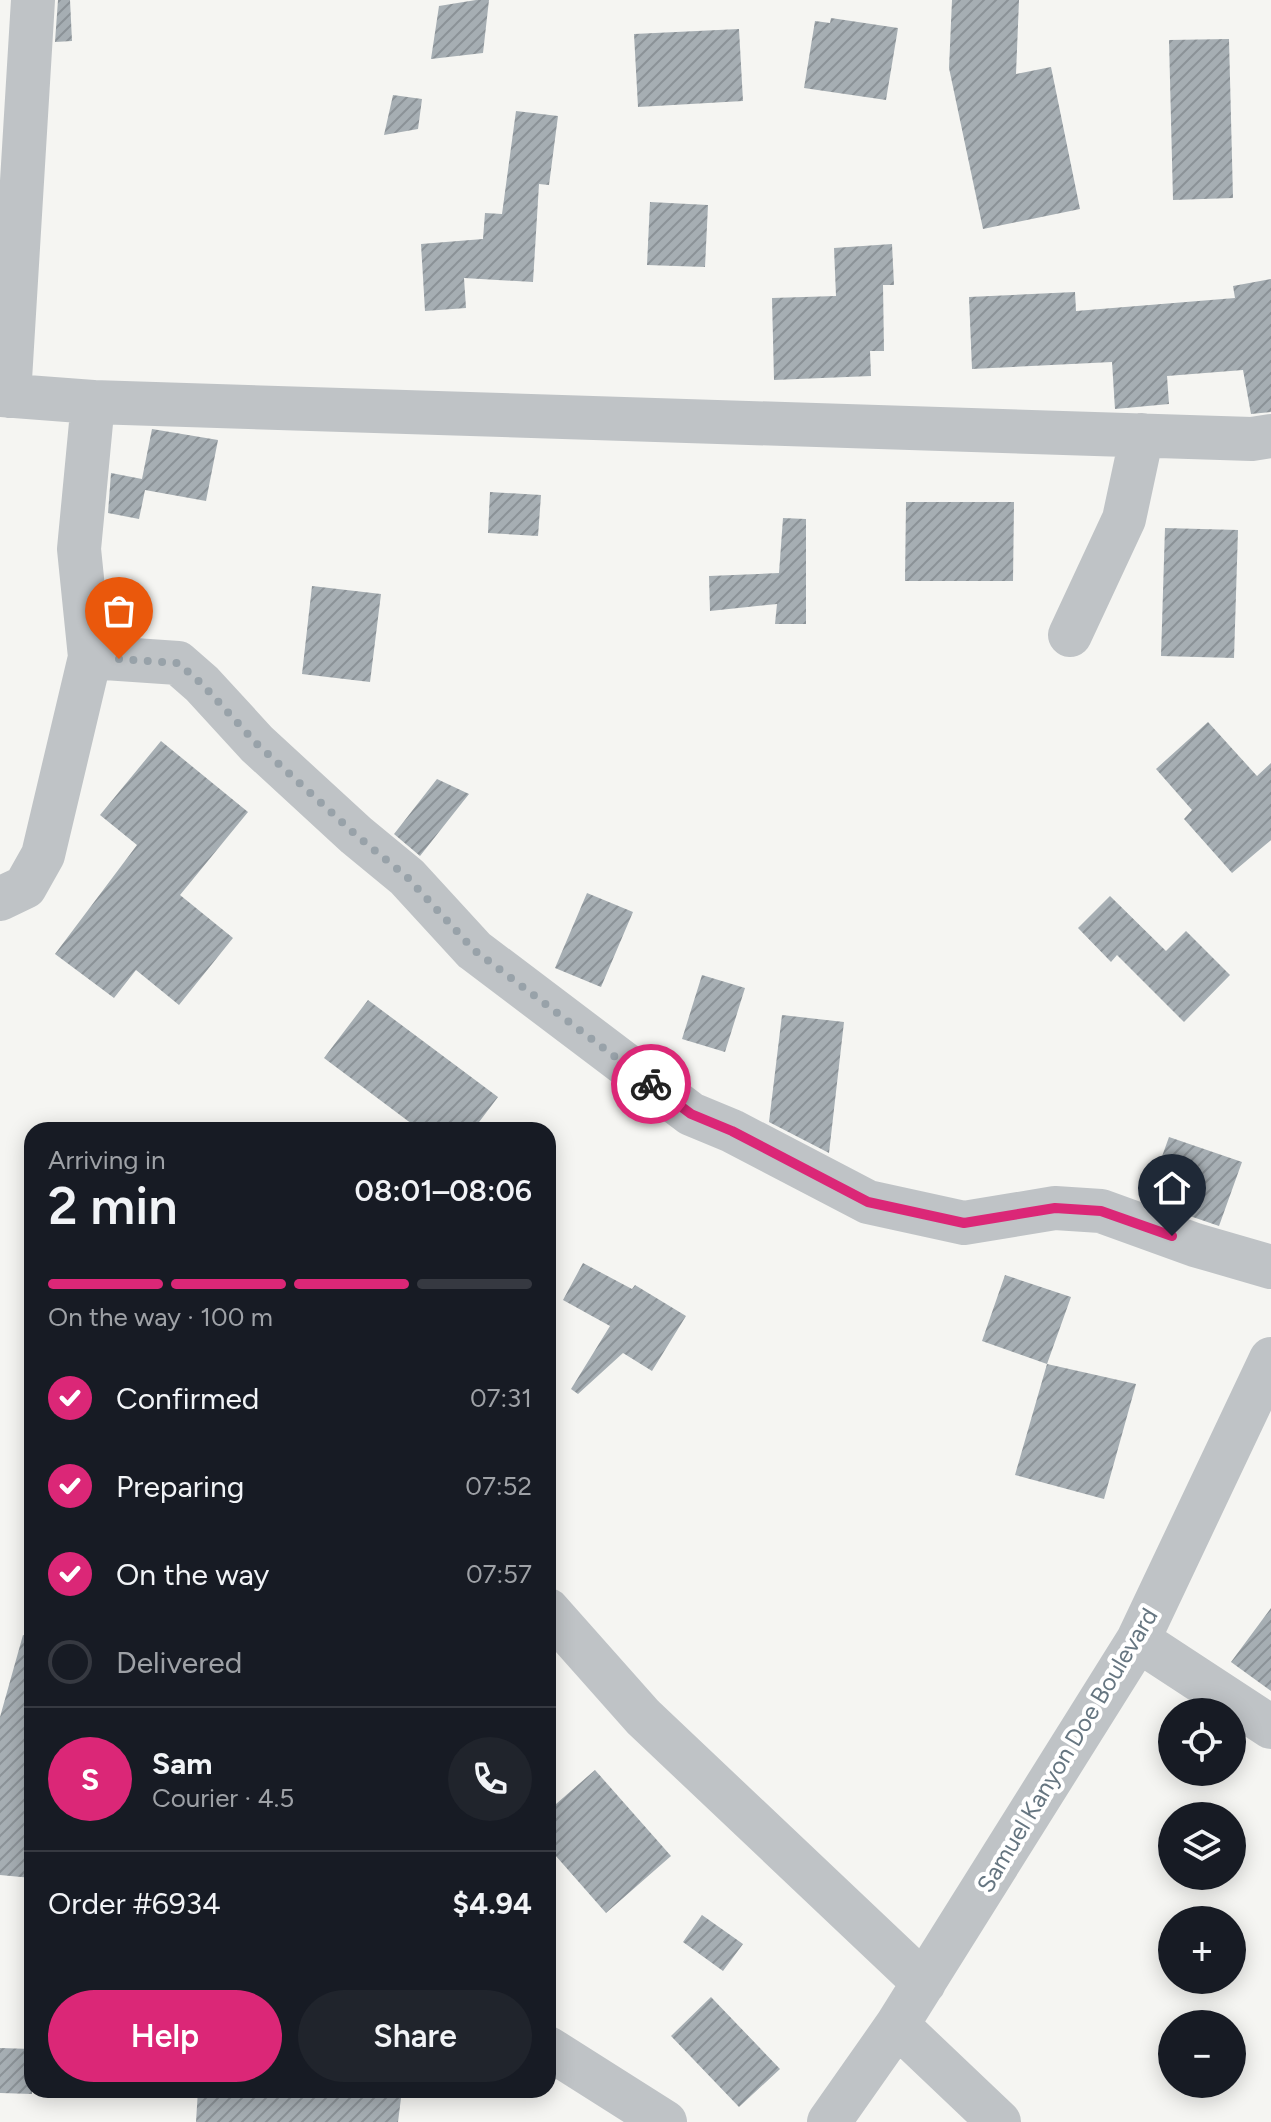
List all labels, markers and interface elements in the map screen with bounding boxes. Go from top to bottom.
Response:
pin [85,577,153,659]
icon: bag [97,589,141,633]
courier [611,1044,691,1124]
icon: bike [629,1062,673,1106]
text: Arriving in [48,1144,166,1176]
pin [1138,1154,1206,1236]
icon: home [1150,1166,1194,1210]
text: 08:01–08:06 [355,1172,532,1209]
text: 2 min [48,1175,177,1237]
text: On the way · 100 m [48,1301,273,1333]
icon: check [48,1376,92,1420]
text: Confirmed [116,1380,259,1417]
text: 07:31 [470,1382,532,1414]
icon: check [48,1464,92,1508]
text: Preparing [116,1468,244,1505]
text: 07:52 [465,1470,532,1502]
icon: check [48,1552,92,1596]
text: On the way [116,1556,269,1593]
text: 07:57 [466,1558,532,1590]
street label: Samuel Kanyon Doe Boulevard [970,1603,1164,1897]
text: Delivered [116,1644,242,1681]
map controls [1158,1698,1246,2098]
button: locate [1158,1698,1246,1786]
button: phone [448,1737,532,1821]
text: Sam [152,1745,212,1782]
text: S [81,1761,99,1798]
text: Courier · 4.5 [152,1782,294,1814]
button: layers [1158,1802,1246,1890]
text: Order #6934 [48,1885,221,1922]
text: $4.94 [453,1885,532,1922]
button: + [1158,1906,1246,1994]
button: Help [48,1990,282,2082]
button: Share [298,1990,532,2082]
button: − [1158,2010,1246,2098]

